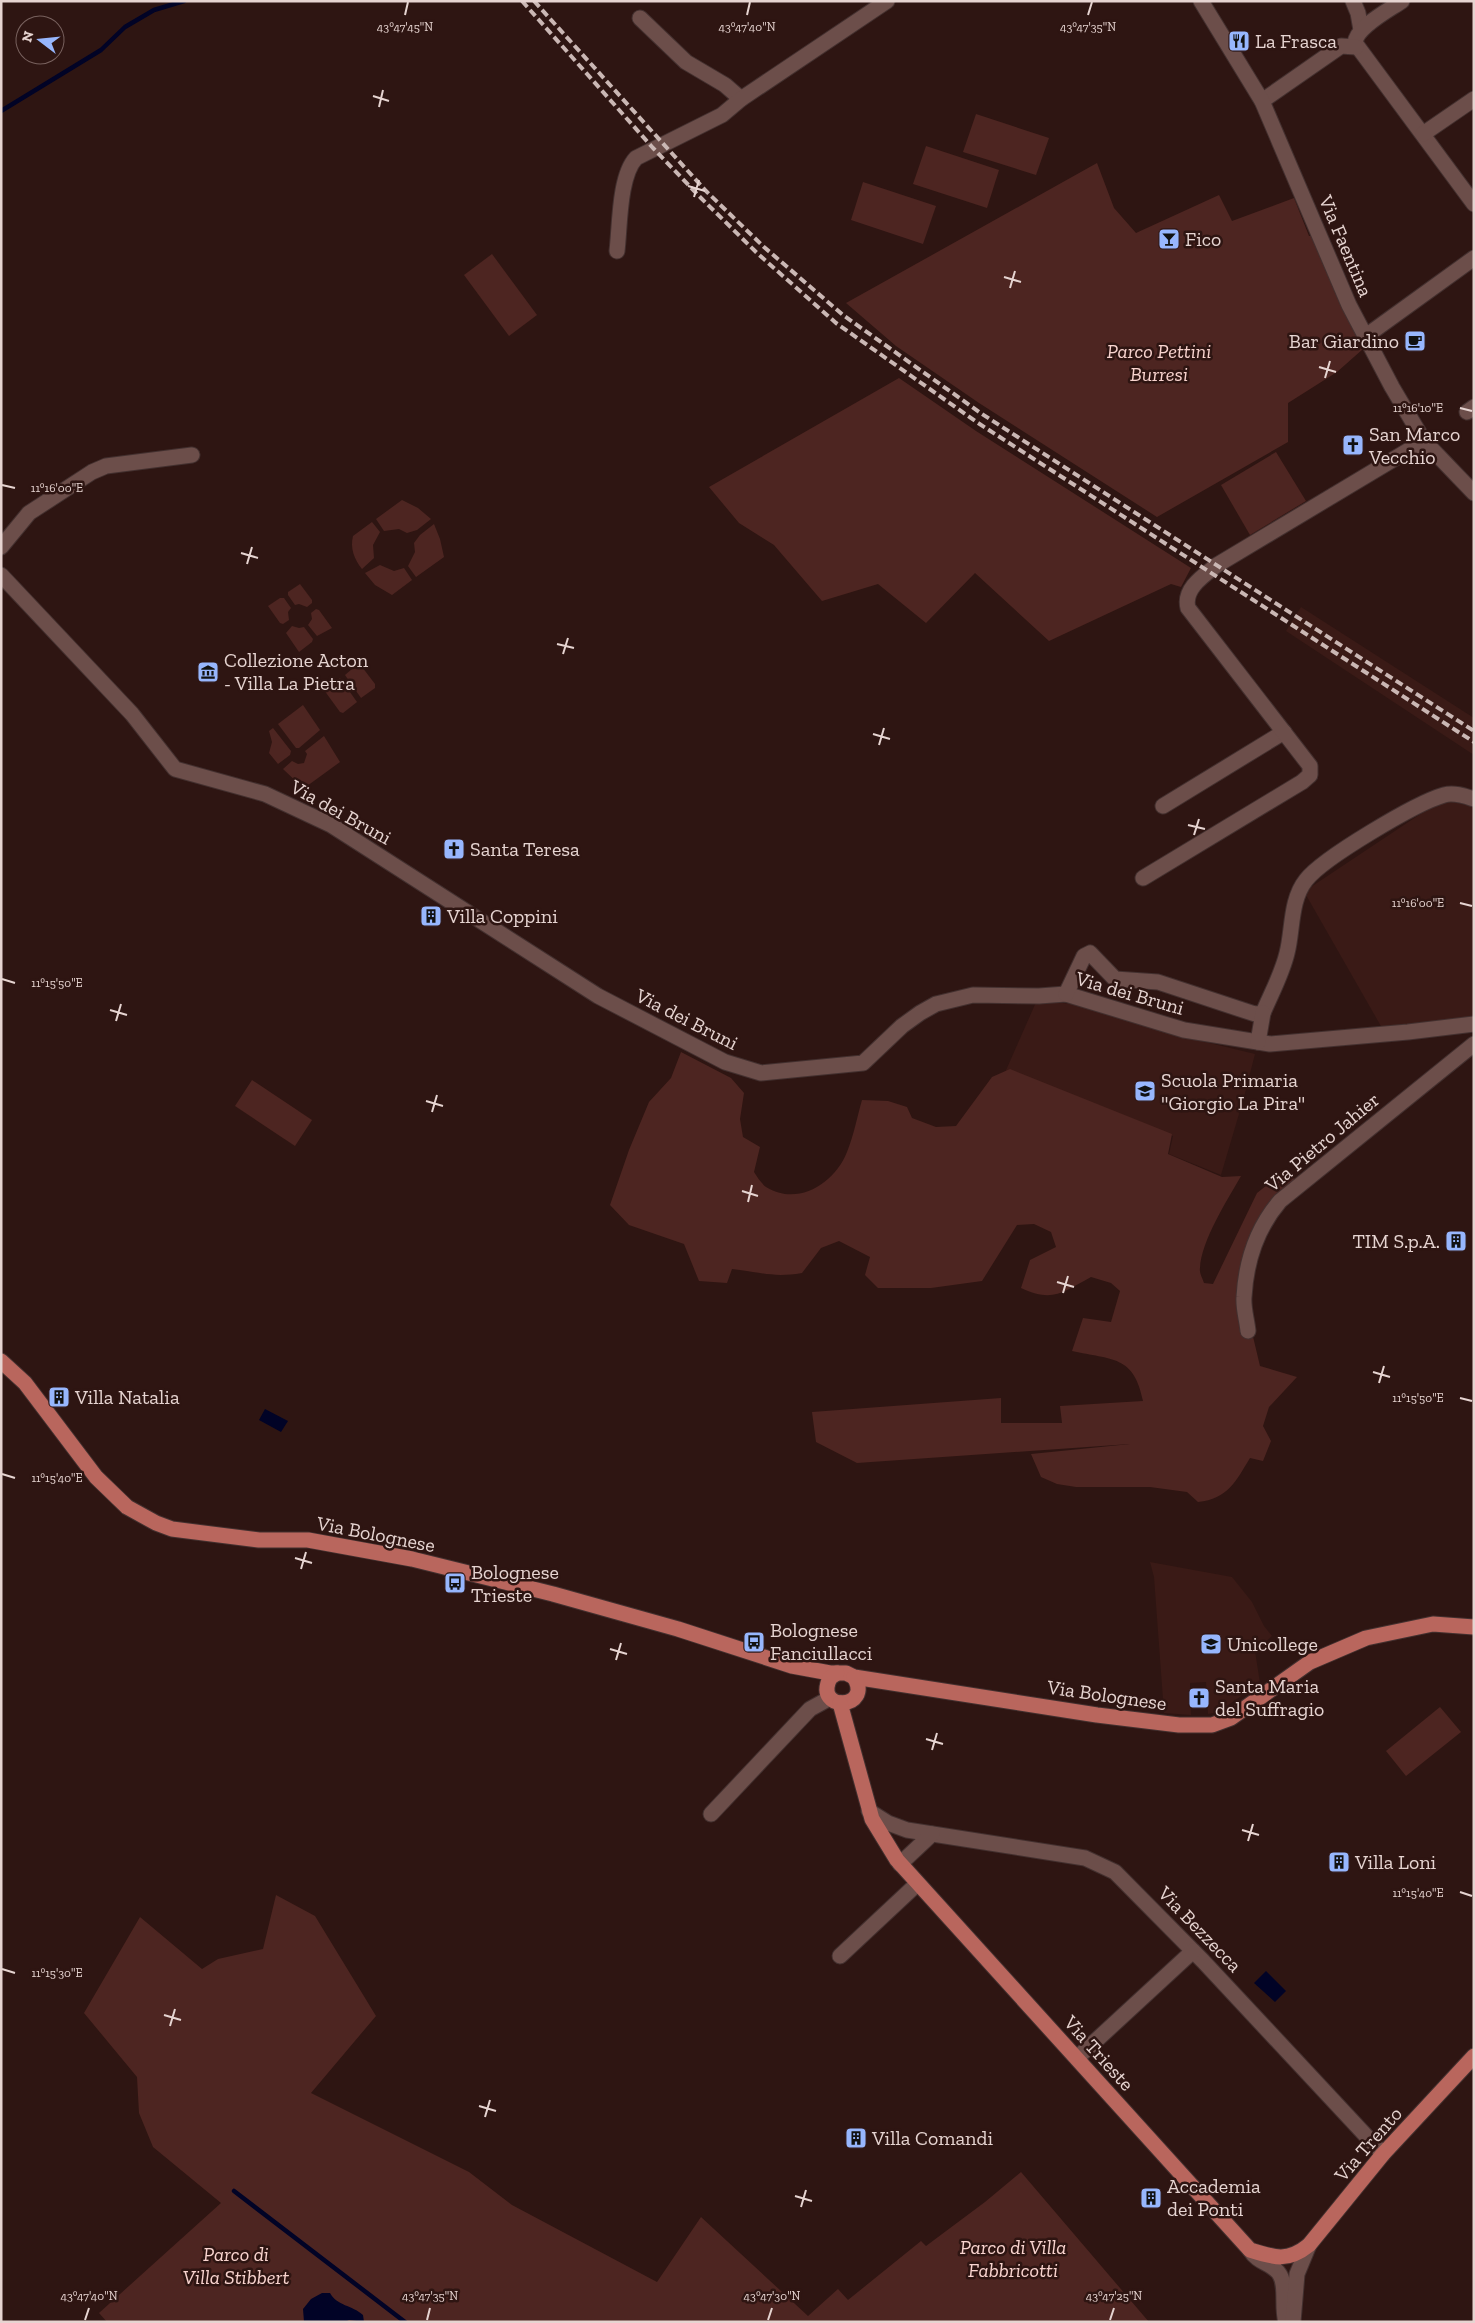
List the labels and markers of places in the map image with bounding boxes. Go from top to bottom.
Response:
restaurant icon: La Frasca [1227,29,1251,53]
place label: La Frasca [1255,29,1337,53]
bar icon: Fico [1157,227,1181,251]
place label: Fico [1185,227,1221,251]
place label: Bar Giardino [1289,329,1399,353]
cafe icon: Bar Giardino [1403,329,1427,353]
place label: San Marco Vecchio [1368,422,1460,469]
church icon: San Marco Vecchio [1341,433,1365,457]
place label: Collezione Acton - Villa La Pietra [224,648,369,695]
museum icon: Collezione Acton - Villa La Pietra [196,660,220,684]
church icon: Santa Teresa [442,837,466,861]
place label: Santa Teresa [470,837,580,861]
building icon: Villa Coppini [419,904,443,928]
place label: Villa Coppini [446,904,558,928]
place label: Scuola Primaria "Giorgio La Pira" [1161,1068,1305,1115]
school or university icon: Scuola Primaria "Giorgio La Pira" [1133,1079,1157,1103]
place label: TIM S.p.A. [1352,1229,1440,1253]
building icon: TIM S.p.A. [1444,1229,1468,1253]
building icon: Villa Natalia [47,1385,71,1409]
place label: Villa Natalia [74,1385,180,1409]
place label: Bolognese Trieste [471,1560,559,1607]
bus stop icon: Bolognese Trieste [443,1571,467,1595]
place label: Bolognese Fanciullacci [770,1618,873,1665]
bus stop icon: Bolognese Fanciullacci [742,1630,766,1654]
school or university icon: Unicollege [1199,1632,1223,1656]
place label: Unicollege [1227,1632,1318,1656]
place label: Santa Maria del Suffragio [1215,1674,1324,1721]
church icon: Santa Maria del Suffragio [1187,1686,1211,1710]
building icon: Villa Loni [1327,1850,1351,1874]
place label: Villa Loni [1354,1850,1437,1874]
building icon: Villa Comandi [844,2126,868,2150]
place label: Villa Comandi [871,2126,994,2150]
place label: Accademia dei Ponti [1167,2174,1261,2221]
building icon: Accademia dei Ponti [1139,2186,1163,2210]

